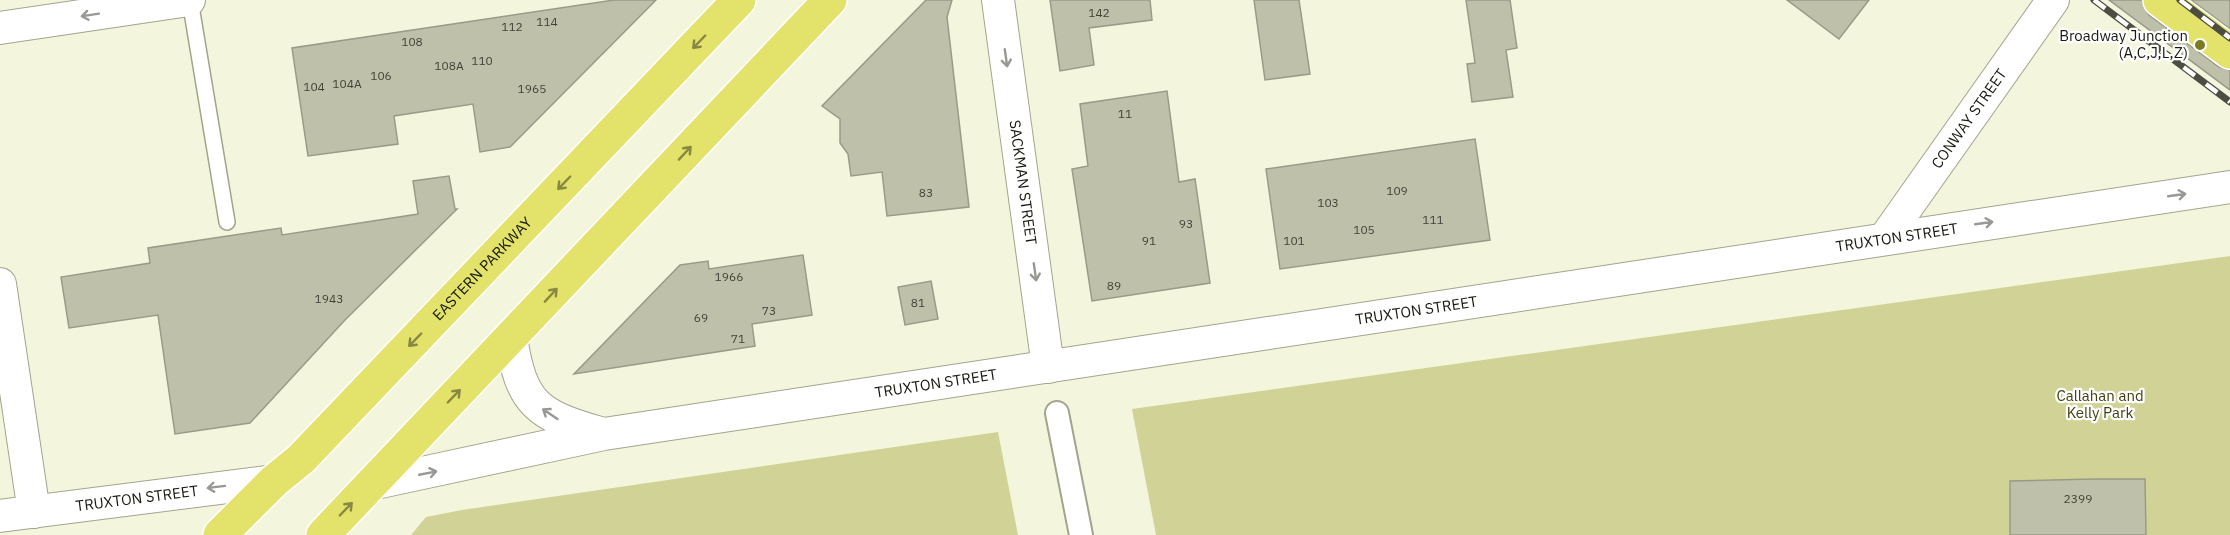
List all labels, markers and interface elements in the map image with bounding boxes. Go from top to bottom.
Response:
house number: 142 [1088,5,1110,20]
one-way arrow [80,10,100,21]
house number: 114 [536,14,558,29]
house number: 112 [501,19,523,34]
place label: Broadway Junction (A,C,J,L,Z) [2059,26,2188,62]
house number: 108 [401,34,423,49]
one-way arrow [691,35,706,50]
marker: Broadway Junction (A,C,J,L,Z) [2193,38,2207,52]
one-way arrow [1001,48,1012,67]
house number: 110 [471,53,493,68]
house number: 108A [434,58,464,73]
street label: CONWAY STREET [1927,65,2011,172]
house number: 106 [370,68,392,83]
house number: 104A [332,76,362,91]
house number: 104 [303,79,325,94]
house number: 1965 [518,81,546,96]
house number: 11 [1118,106,1132,121]
street label: SACKMAN STREET [1005,119,1041,246]
one-way arrow [678,145,692,160]
one-way arrow [557,176,571,191]
house number: 109 [1386,183,1408,198]
house number: 83 [919,185,933,200]
one-way arrow [2167,189,2187,200]
house number: 103 [1317,195,1339,210]
house number: 111 [1422,212,1444,227]
street label: EASTERN PARKWAY [428,213,536,324]
house number: 93 [1179,216,1193,231]
street label: TRUXTON STREET [1834,218,1960,256]
one-way arrow [1974,218,1994,229]
house number: 105 [1353,222,1375,237]
house number: 91 [1142,233,1156,248]
house number: 101 [1283,233,1305,248]
one-way arrow [1029,262,1040,281]
house number: 1966 [715,269,743,284]
house number: 89 [1107,278,1121,293]
one-way arrow [544,287,558,302]
house number: 1943 [315,291,343,306]
street label: TRUXTON STREET [1354,291,1479,329]
house number: 81 [911,295,925,310]
house number: 73 [762,303,776,318]
house number: 69 [694,310,708,325]
house number: 71 [731,331,745,346]
one-way arrow [408,332,422,347]
street label: TRUXTON STREET [873,364,999,402]
park label: Callahan and Kelly Park [2056,386,2144,422]
one-way arrow [447,389,462,404]
one-way arrow [541,408,558,421]
one-way arrow [418,467,437,478]
street label: TRUXTON STREET [74,481,200,515]
one-way arrow [207,482,226,493]
house number: 2399 [2064,491,2092,506]
one-way arrow [339,502,354,517]

